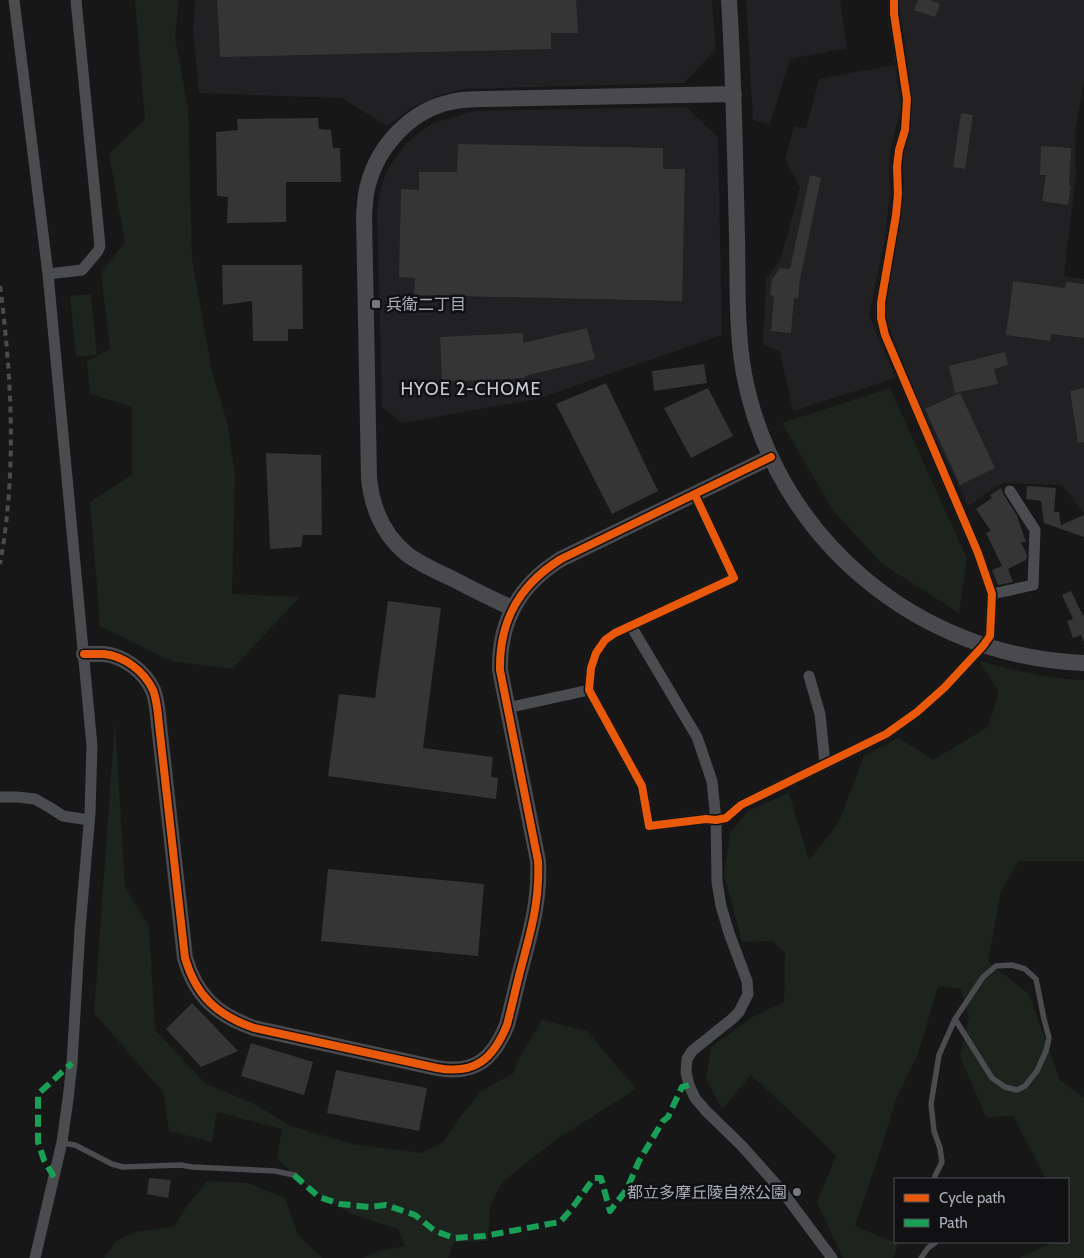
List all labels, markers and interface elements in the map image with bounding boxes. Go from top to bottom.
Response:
place label: 兵衛二丁目 [386,295,466,314]
marker: 兵衛二丁目 [370,298,382,310]
district label: HYOE 2-CHOME [400,378,542,400]
legend [894,1178,1069,1243]
place label: 都立多摩丘陵自然公園 [627,1183,787,1202]
marker: 都立多摩丘陵自然公園 [791,1186,803,1198]
text: Cycle path [939,1189,1005,1207]
text: Path [939,1214,968,1232]

